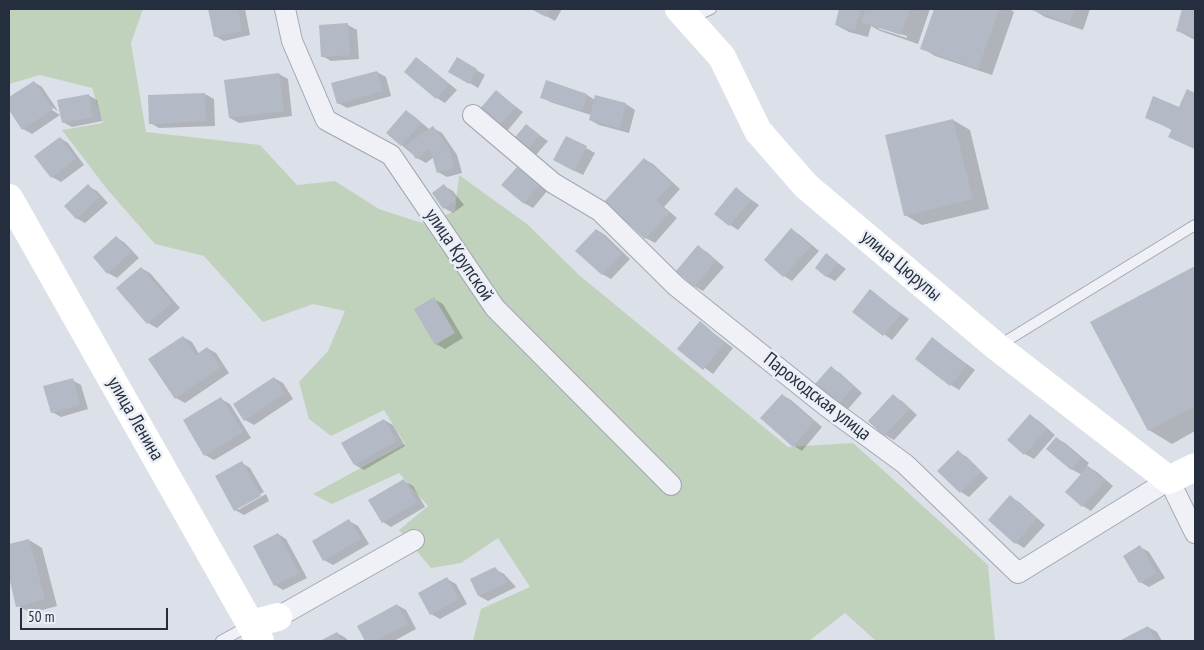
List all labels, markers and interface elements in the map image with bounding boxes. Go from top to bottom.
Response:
street label: улица Крупской [420,205,498,305]
street label: улица Цюрупы [856,226,946,306]
street label: Пароходская улица [759,348,875,446]
street label: улица Ленина [102,373,168,465]
scale bar [22,598,170,630]
text: 50 m [28,607,54,626]

